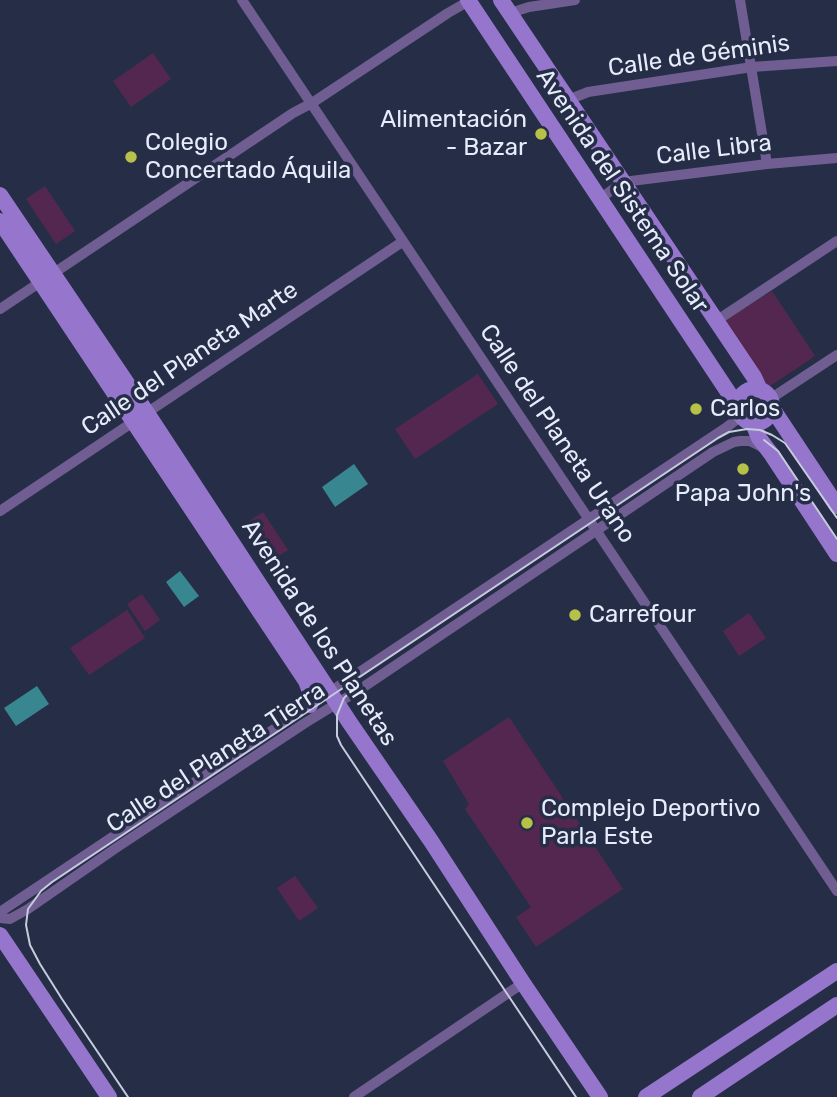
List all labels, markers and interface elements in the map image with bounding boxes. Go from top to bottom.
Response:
street label: Calle de Géminis [606,29,792,83]
street label: Avenida del Sistema Solar [530,64,714,318]
place label: Alimentación - Bazar [380,106,527,162]
marker: Alimentación - Bazar [533,126,549,142]
place label: Colegio Concertado Áquila [145,129,351,185]
street label: Calle Libra [655,129,773,171]
marker: Colegio Concertado Áquila [123,149,139,165]
street label: Calle del Planeta Marte [76,276,304,442]
street label: Calle del Planeta Urano [473,319,641,549]
place label: Carlos [710,395,780,423]
marker: Carlos [688,401,704,417]
marker: Papa John's [735,461,751,477]
place label: Papa John's [675,480,811,508]
street label: Avenida de los Planetas [235,514,403,752]
place label: Carrefour [589,601,696,629]
marker: Carrefour [567,607,583,623]
street label: Calle del Planeta Tierra [101,677,331,839]
place label: Complejo Deportivo Parla Este [541,795,760,851]
marker: Complejo Deportivo Parla Este [519,815,535,831]

